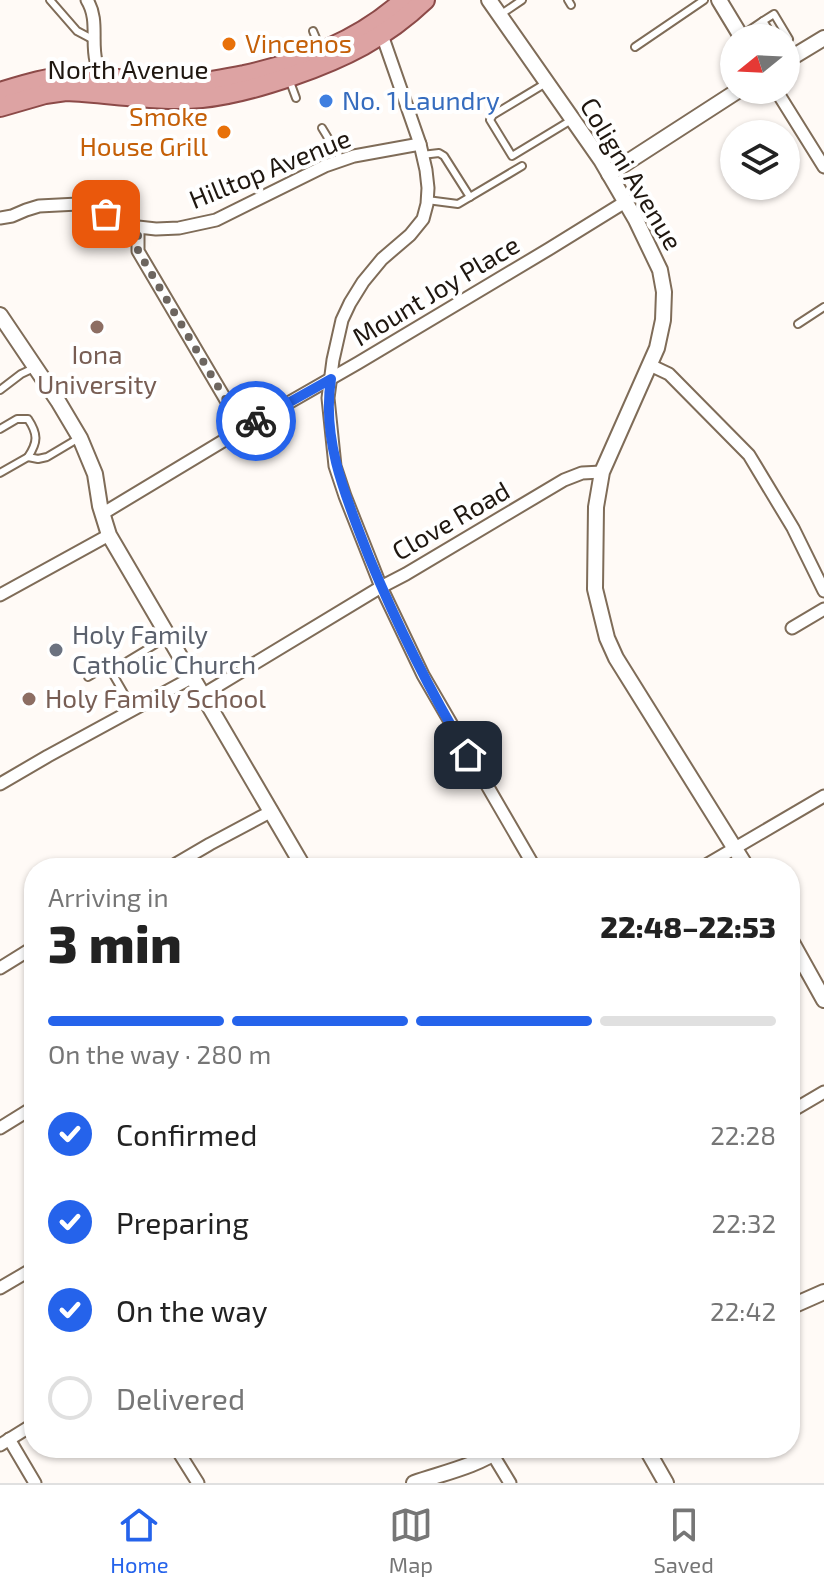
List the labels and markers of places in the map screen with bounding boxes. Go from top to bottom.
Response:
place label: Vincenos [245,27,352,58]
marker: Vincenos [220,35,238,53]
place label: No. 1 Laundry [342,84,500,115]
marker: No. 1 Laundry [317,92,335,110]
place label: Smoke House Grill [79,100,208,161]
marker: Smoke House Grill [215,123,233,141]
pin [72,180,140,248]
marker: Iona University [88,318,106,336]
place label: Iona University [37,338,157,399]
place label: Holy Family Catholic Church [72,618,256,679]
marker: Holy Family Catholic Church [47,641,65,659]
place label: Holy Family School [45,682,266,713]
marker: Holy Family School [20,690,38,708]
pin [434,721,502,789]

